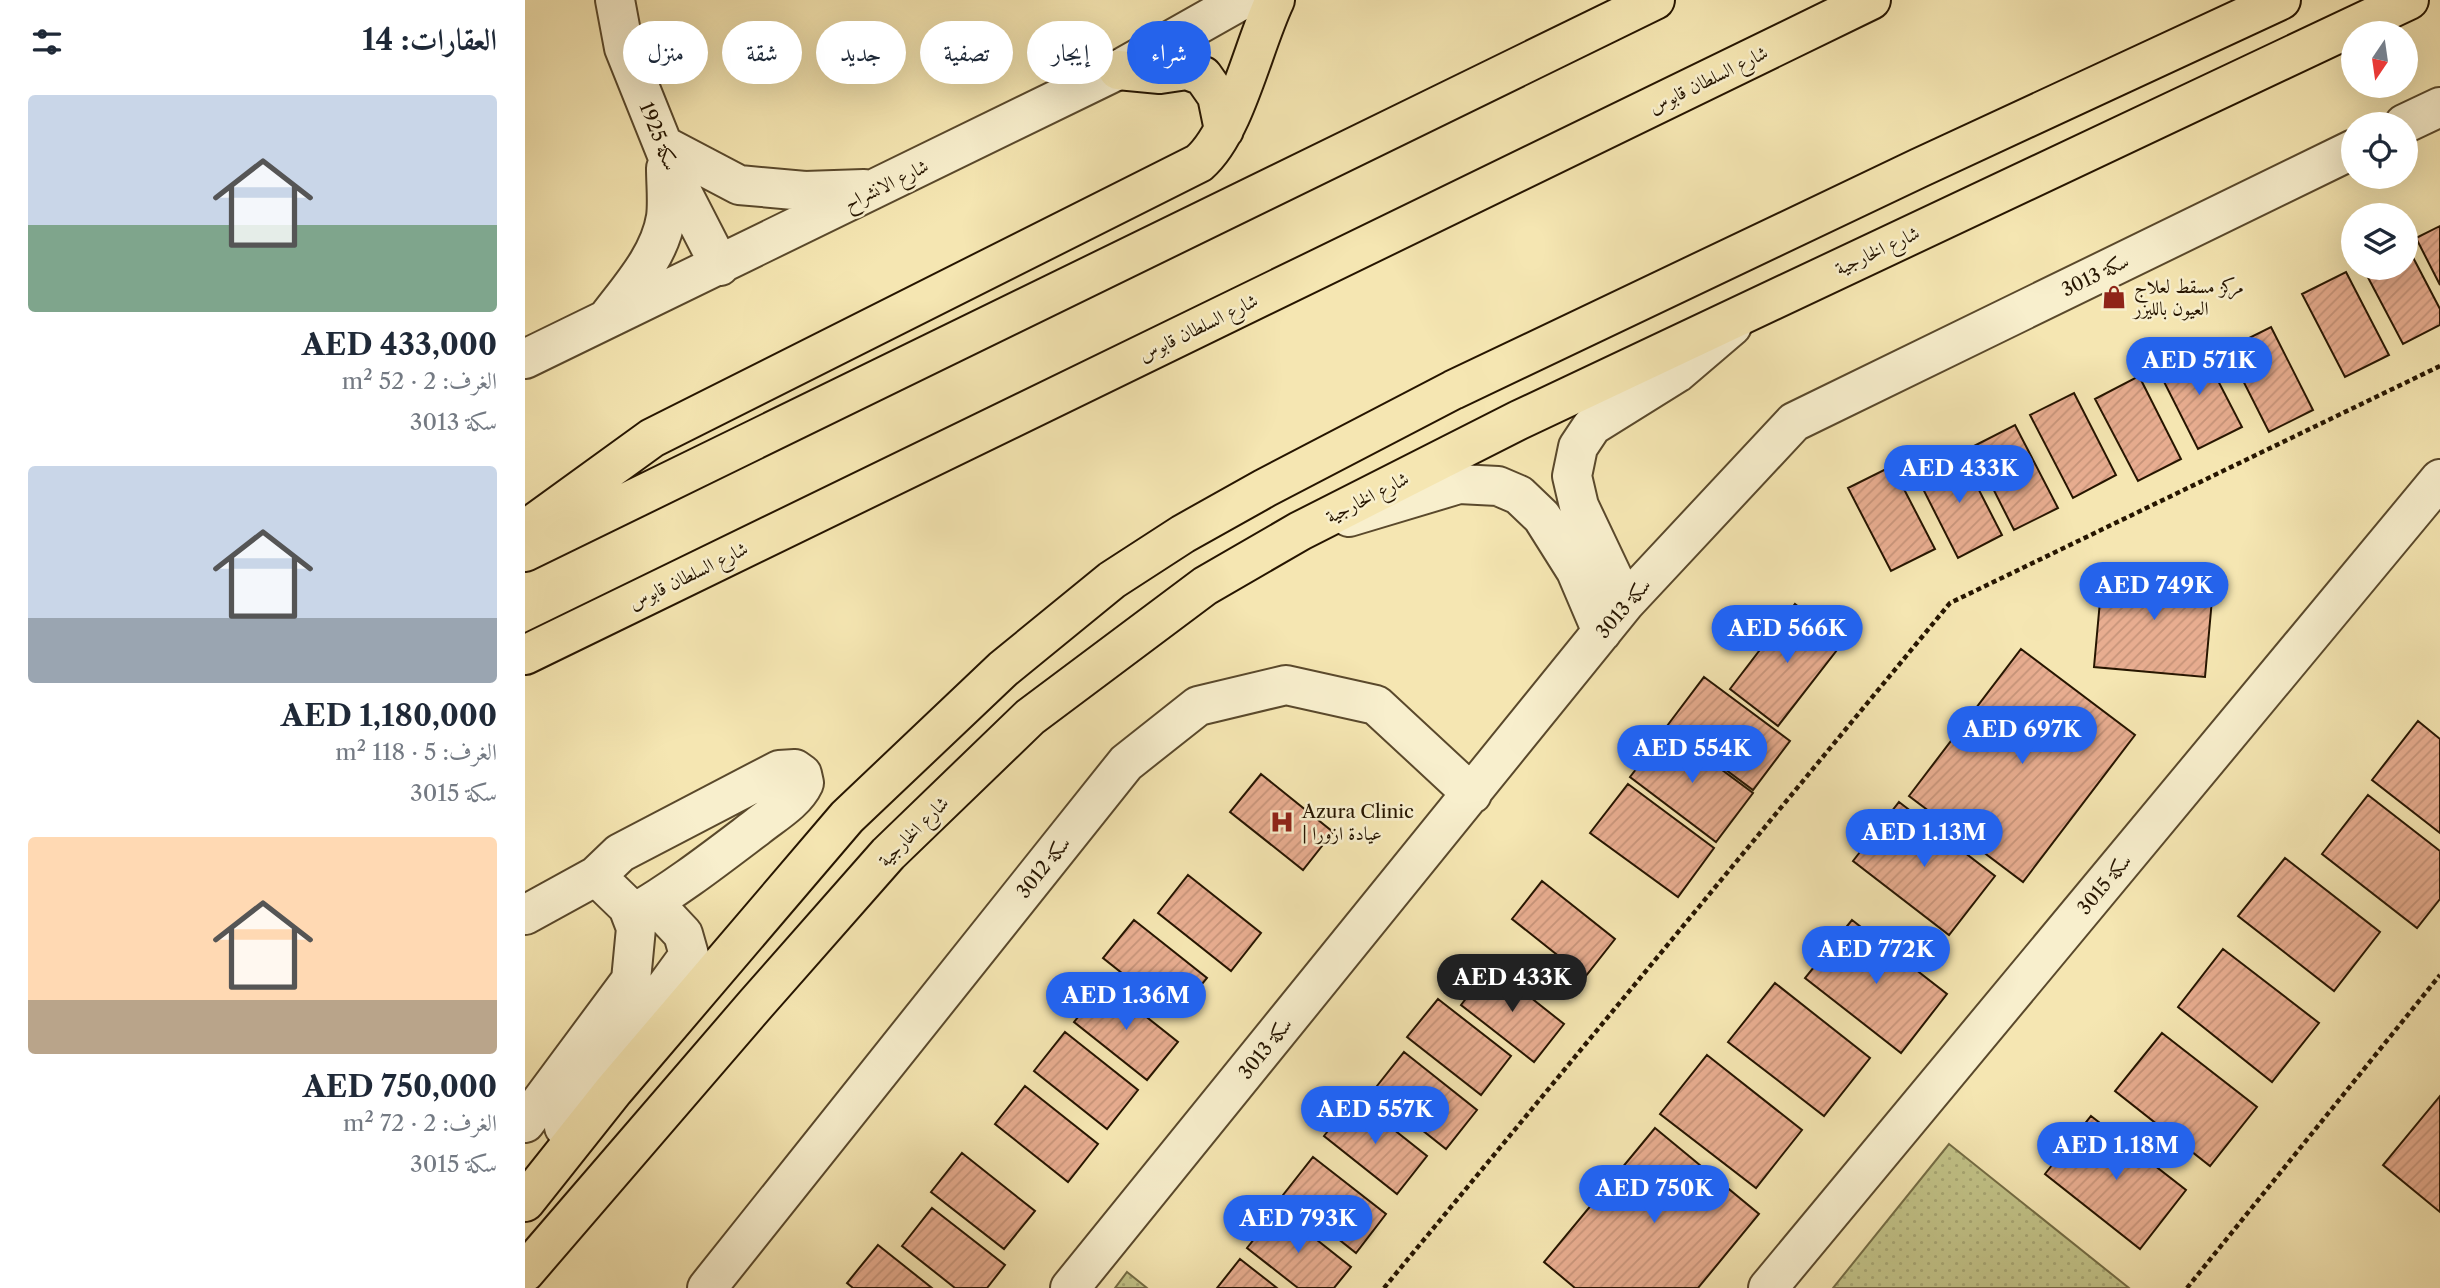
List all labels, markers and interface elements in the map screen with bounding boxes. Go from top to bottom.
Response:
text: العقارات: 14 [362,21,497,58]
chip: منزل [623,21,708,84]
chip: شقة [722,21,802,84]
chip: جديد [816,21,906,84]
chip: تصفية [920,21,1013,84]
chip: إيجار [1027,21,1113,84]
chip: شراء [1127,21,1211,84]
north arrow [2341,21,2419,98]
map controls [2341,21,2418,280]
icon: filters [28,23,66,61]
street label: شارع السلطان قابوس [1645,41,1773,122]
street label: سكة 1925 [634,99,683,174]
button: locate [2341,112,2418,189]
icon: home [200,140,326,266]
street label: شارع الانشراح [840,154,935,220]
button: layers [2341,203,2418,280]
street label: شارع الخارجية [1831,221,1925,284]
street label: سكة 3013 [2058,249,2133,302]
place label: مركز مسقط لعلاج العيون بالليزر [2132,275,2244,321]
shop icon: مركز مسقط لعلاج العيون بالليزر [2100,283,2128,311]
street label: شارع السلطان قابوس [1135,289,1263,370]
text: AED 433,000 [302,326,497,363]
pin: AED 571K [2127,338,2271,397]
text: AED 571K [2142,346,2256,374]
text: الغرف: 2 · 52 m² [342,367,497,395]
text: سكة 3013 [410,408,497,436]
pin: AED 433K [1887,446,2031,505]
text: AED 433K [1900,454,2018,482]
street label: شارع الخارجية [1322,467,1415,532]
icon: home [200,511,326,637]
street label: شارع السلطان قابوس [625,537,753,618]
pin: AED 749K [2082,562,2226,622]
text: AED 749K [2095,571,2213,599]
street label: سكة 3013 [1591,574,1656,643]
pin: AED 566K [1715,606,1859,665]
text: AED 566K [1728,614,1846,642]
text: AED 1,180,000 [281,697,497,734]
pin: AED 697K [1950,706,2094,766]
text: AED 697K [1963,715,2081,743]
pin: AED 554K [1620,726,1764,785]
text: AED 554K [1633,734,1751,762]
text: الغرف: 5 · 118 m² [335,738,497,766]
text: سكة 3015 [410,779,497,807]
street label: شارع الخارجية [873,791,956,874]
place label: Azura Clinic | عيادة ازورا [1301,800,1414,845]
hospital icon: Azura Clinic | عيادة ازورا [1268,808,1296,836]
pin: AED 1.13M [1844,810,2004,869]
text: AED 1.13M [1862,818,1986,846]
street label: سكة 3012 [1012,832,1075,903]
street label: سكة 3015 [2072,849,2136,919]
icon: home [200,882,326,1008]
pin: AED 772K [1804,926,1948,986]
text: AED 772K [1818,935,1934,963]
pin: AED 433K [1440,954,1584,1014]
text: AED 433K [1453,963,1571,991]
pin: AED 1.36M [1046,972,1206,1032]
text: AED 1.36M [1062,981,1190,1009]
street label: سكة 3013 [1234,1013,1297,1084]
text: AED 750,000 [303,1068,497,1105]
pin: AED 557K [1303,1086,1447,1146]
text: AED 557K [1317,1095,1433,1123]
text: الغرف: 2 · 72 m² [343,1109,497,1137]
pin: AED 1.18M [2036,1122,2196,1182]
text: AED 1.18M [2053,1131,2179,1159]
text: سكة 3015 [410,1150,497,1178]
pin: AED 750K [1582,1166,1726,1225]
text: AED 750K [1595,1174,1713,1202]
pin: AED 793K [1226,1196,1370,1255]
text: AED 793K [1239,1204,1357,1232]

